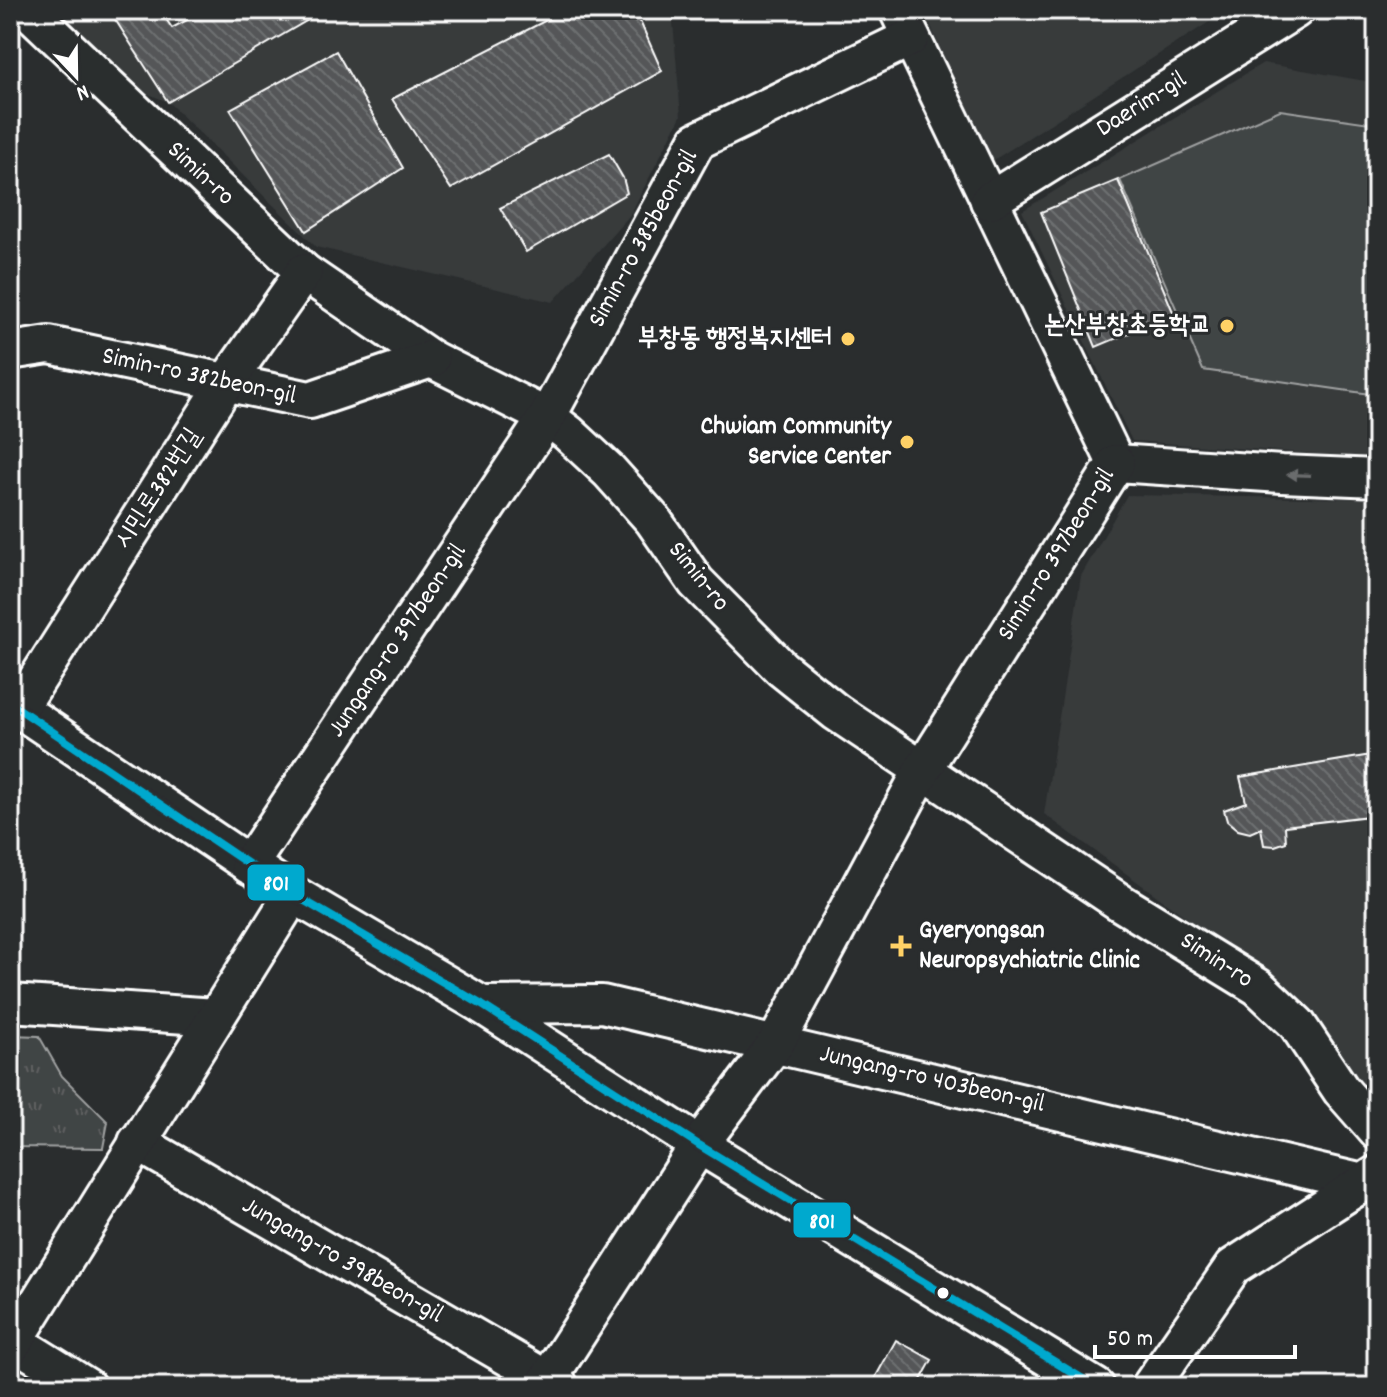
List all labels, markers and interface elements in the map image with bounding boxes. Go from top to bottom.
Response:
north arrow [36,36,116,116]
street label: Daerim-gil [1090,63,1194,147]
text: N [71,75,93,108]
street label: Simin-ro [158,133,242,215]
street label: Simin-ro 385beon-gil [580,143,708,335]
place label: 논산부창초등학교 [1044,308,1211,345]
marker: 논산부창초등학교 [1218,317,1236,335]
place label: 부창동 행정복지센터 [638,321,832,358]
marker: 부창동 행정복지센터 [839,330,857,348]
street label: Simin-ro 382beon-gil [98,338,300,416]
place label: Chwiam Community Service Center [700,409,892,476]
street label: 시민로382번길 [106,421,212,557]
marker: Chwiam Community Service Center [898,433,916,451]
street label: Simin-ro 397beon-gil [989,461,1125,649]
one-way arrow [1286,468,1311,481]
street label: Simin-ro [658,534,738,620]
street label: Jungang-ro 397beon-gil [319,537,477,745]
line badge: 801 [246,863,306,902]
text: 801 [263,870,289,901]
place label: Gyeryongsan Neuropsychiatric Clinic [919,913,1140,980]
street label: Simin-ro [1172,923,1260,999]
marker: Gyeryongsan Neuropsychiatric Clinic [890,935,912,957]
street label: Jungang-ro 403beon-gil [816,1036,1048,1124]
street label: Jungang-ro 398beon-gil [234,1188,450,1334]
line badge: 801 [792,1201,852,1239]
text: 801 [809,1208,835,1239]
unlabelled marker [935,1285,951,1301]
scale bar [1095,1309,1295,1359]
text: 50 m [1107,1323,1153,1357]

